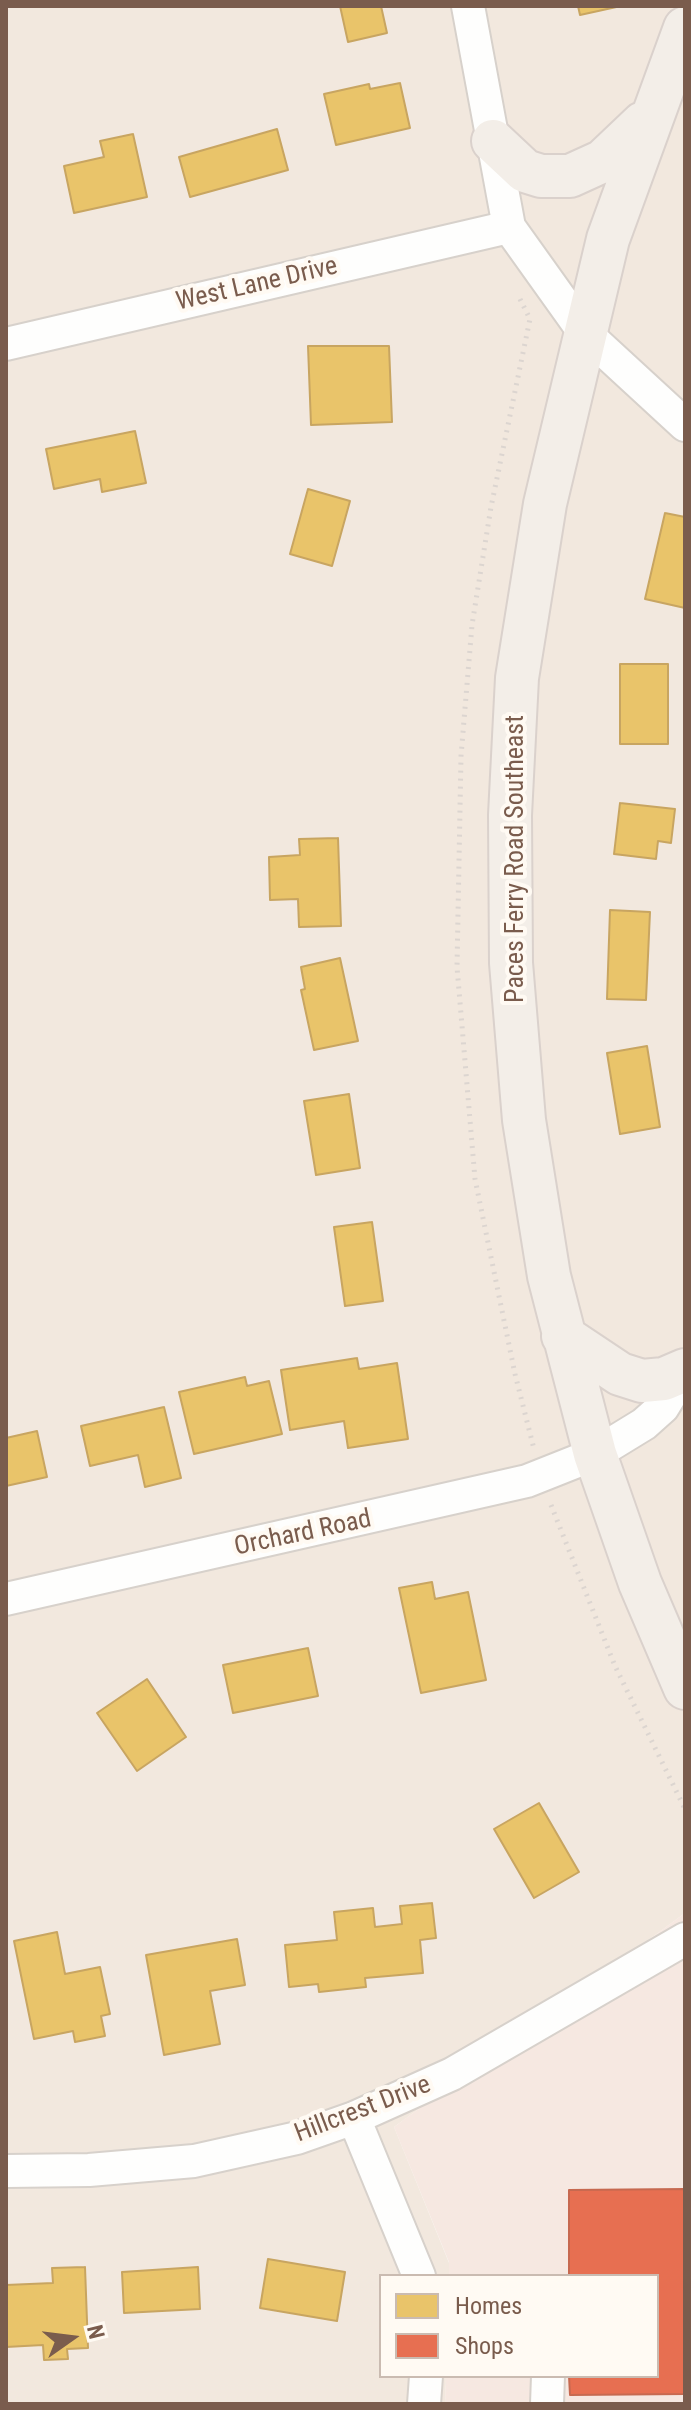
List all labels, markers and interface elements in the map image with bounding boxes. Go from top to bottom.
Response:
street label: West Lane Drive [173,251,341,319]
street label: Paces Ferry Road Southeast [500,715,532,1003]
street label: Orchard Road [232,1504,374,1564]
street label: Hillcrest Drive [291,2070,435,2150]
legend [379,2274,659,2378]
text: Homes [455,2292,522,2320]
north arrow [32,2298,112,2378]
text: N [82,2322,110,2342]
text: Shops [455,2332,514,2360]

